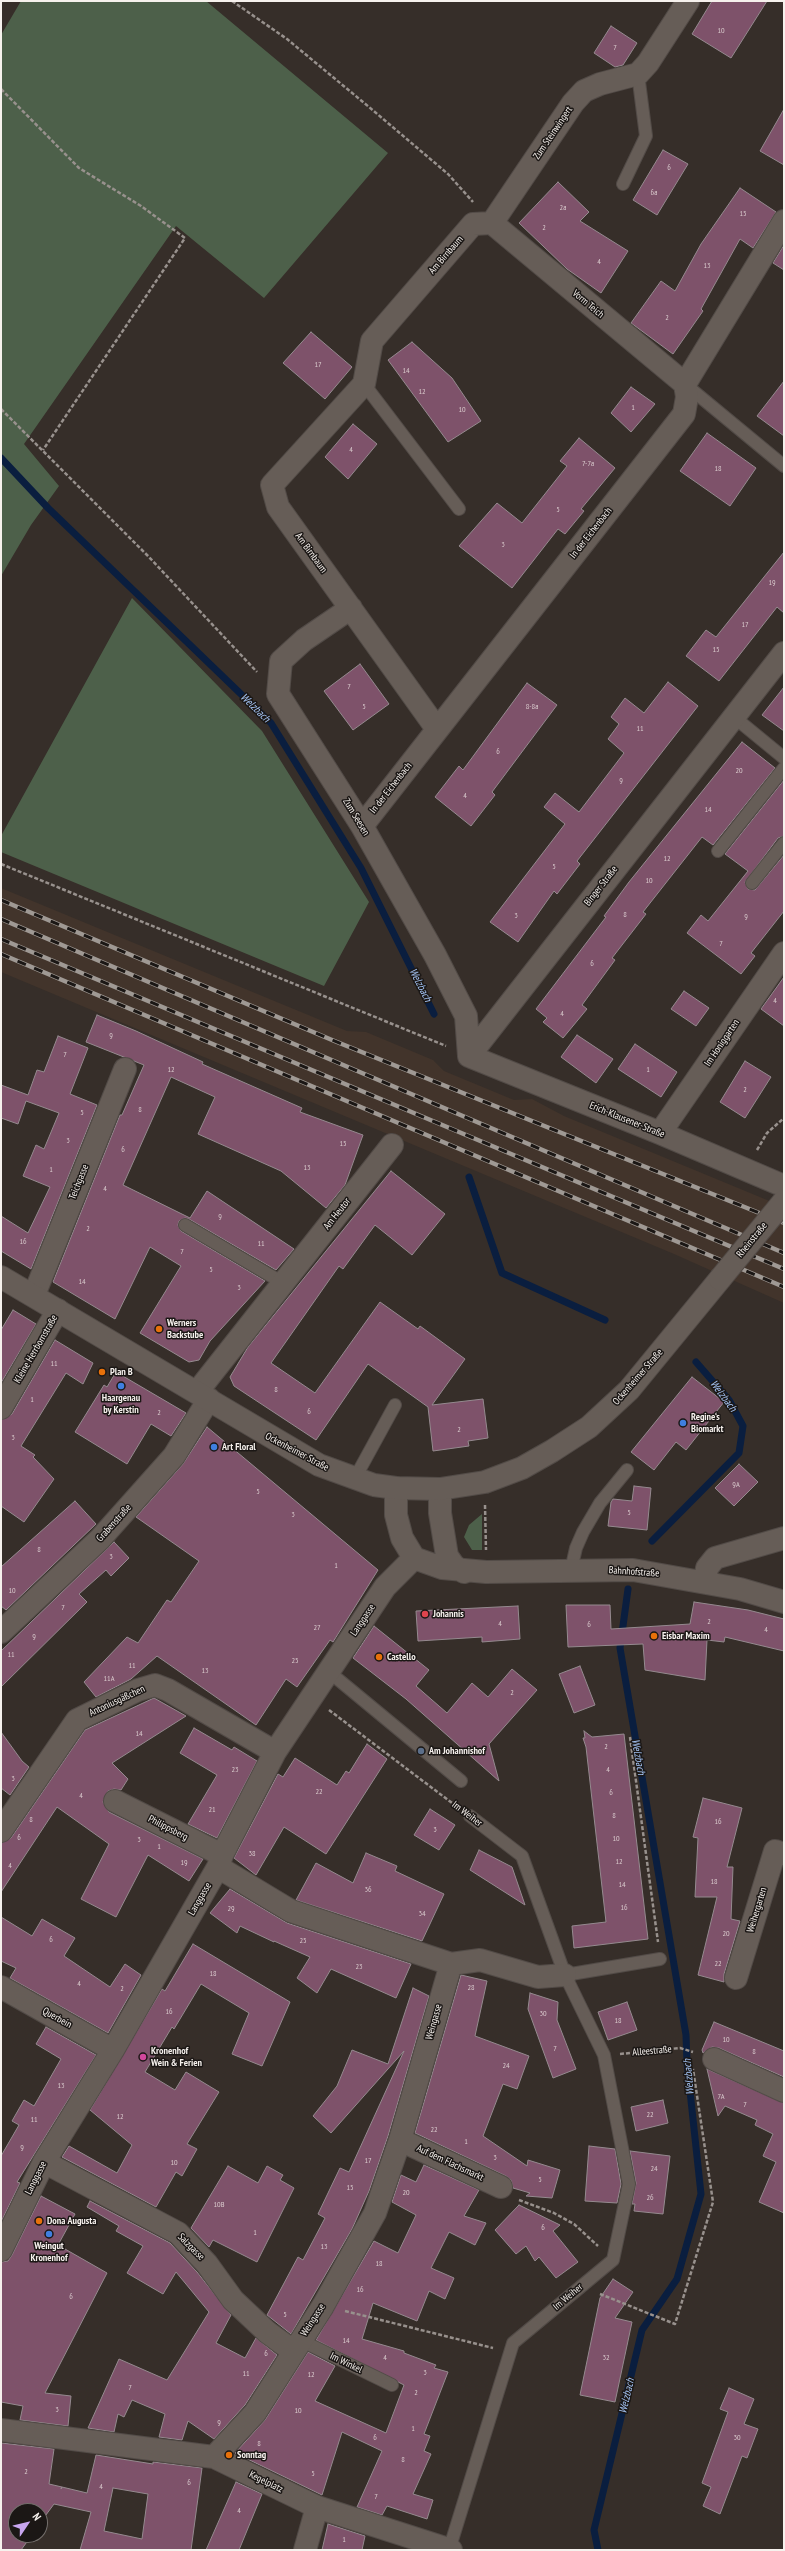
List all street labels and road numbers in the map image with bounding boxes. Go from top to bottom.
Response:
street label: Zum Steinwingert [531,104,575,162]
street label: Am Birnbaum [426,233,466,277]
street label: Vorm Teich [570,287,606,321]
street label: In der Eichenbach [567,505,615,561]
street label: Am Birnbaum [292,531,330,575]
street label: In der Eichenbach [367,760,415,816]
street label: Zum Seesen [340,796,372,838]
street label: Binger Straße [582,864,620,908]
street label: Im Honiggarten [702,1017,742,1069]
street label: Erich-Klausener-Straße [588,1099,666,1141]
street label: Teichgasse [67,1163,91,1201]
street label: Am Heutor [321,1196,353,1232]
street label: Rheinstraße [734,1220,770,1260]
street label: Kleine Herrbornstraße [12,1313,60,1385]
street label: Ockenheimer Straße [610,1347,666,1407]
street label: Ockenheimer Straße [263,1430,331,1474]
street label: Grabenstraße [94,1502,134,1544]
street label: Bahnhofstraße [608,1564,660,1580]
street label: Langgasse [348,1602,378,1638]
street label: Antoniusgäßchen [87,1683,147,1719]
street label: Im Weiher [449,1799,485,1829]
street label: Philippsberg [146,1813,190,1843]
street label: Langgasse [186,1880,214,1918]
street label: Weihergarten [744,1886,770,1934]
street label: Weingasse [423,2003,445,2041]
street label: Querbein [40,2005,74,2031]
street label: Alleestraße [632,2043,672,2059]
street label: Auf dem Flachsmarkt [415,2142,485,2184]
street label: Langgasse [22,2159,50,2197]
street label: Salzgasse [175,2231,207,2263]
street label: Im Weiher [551,2281,585,2313]
street label: Weingasse [298,2302,328,2338]
street label: Im Winkel [328,2350,364,2376]
street label: Kegelplatz [247,2469,285,2495]

